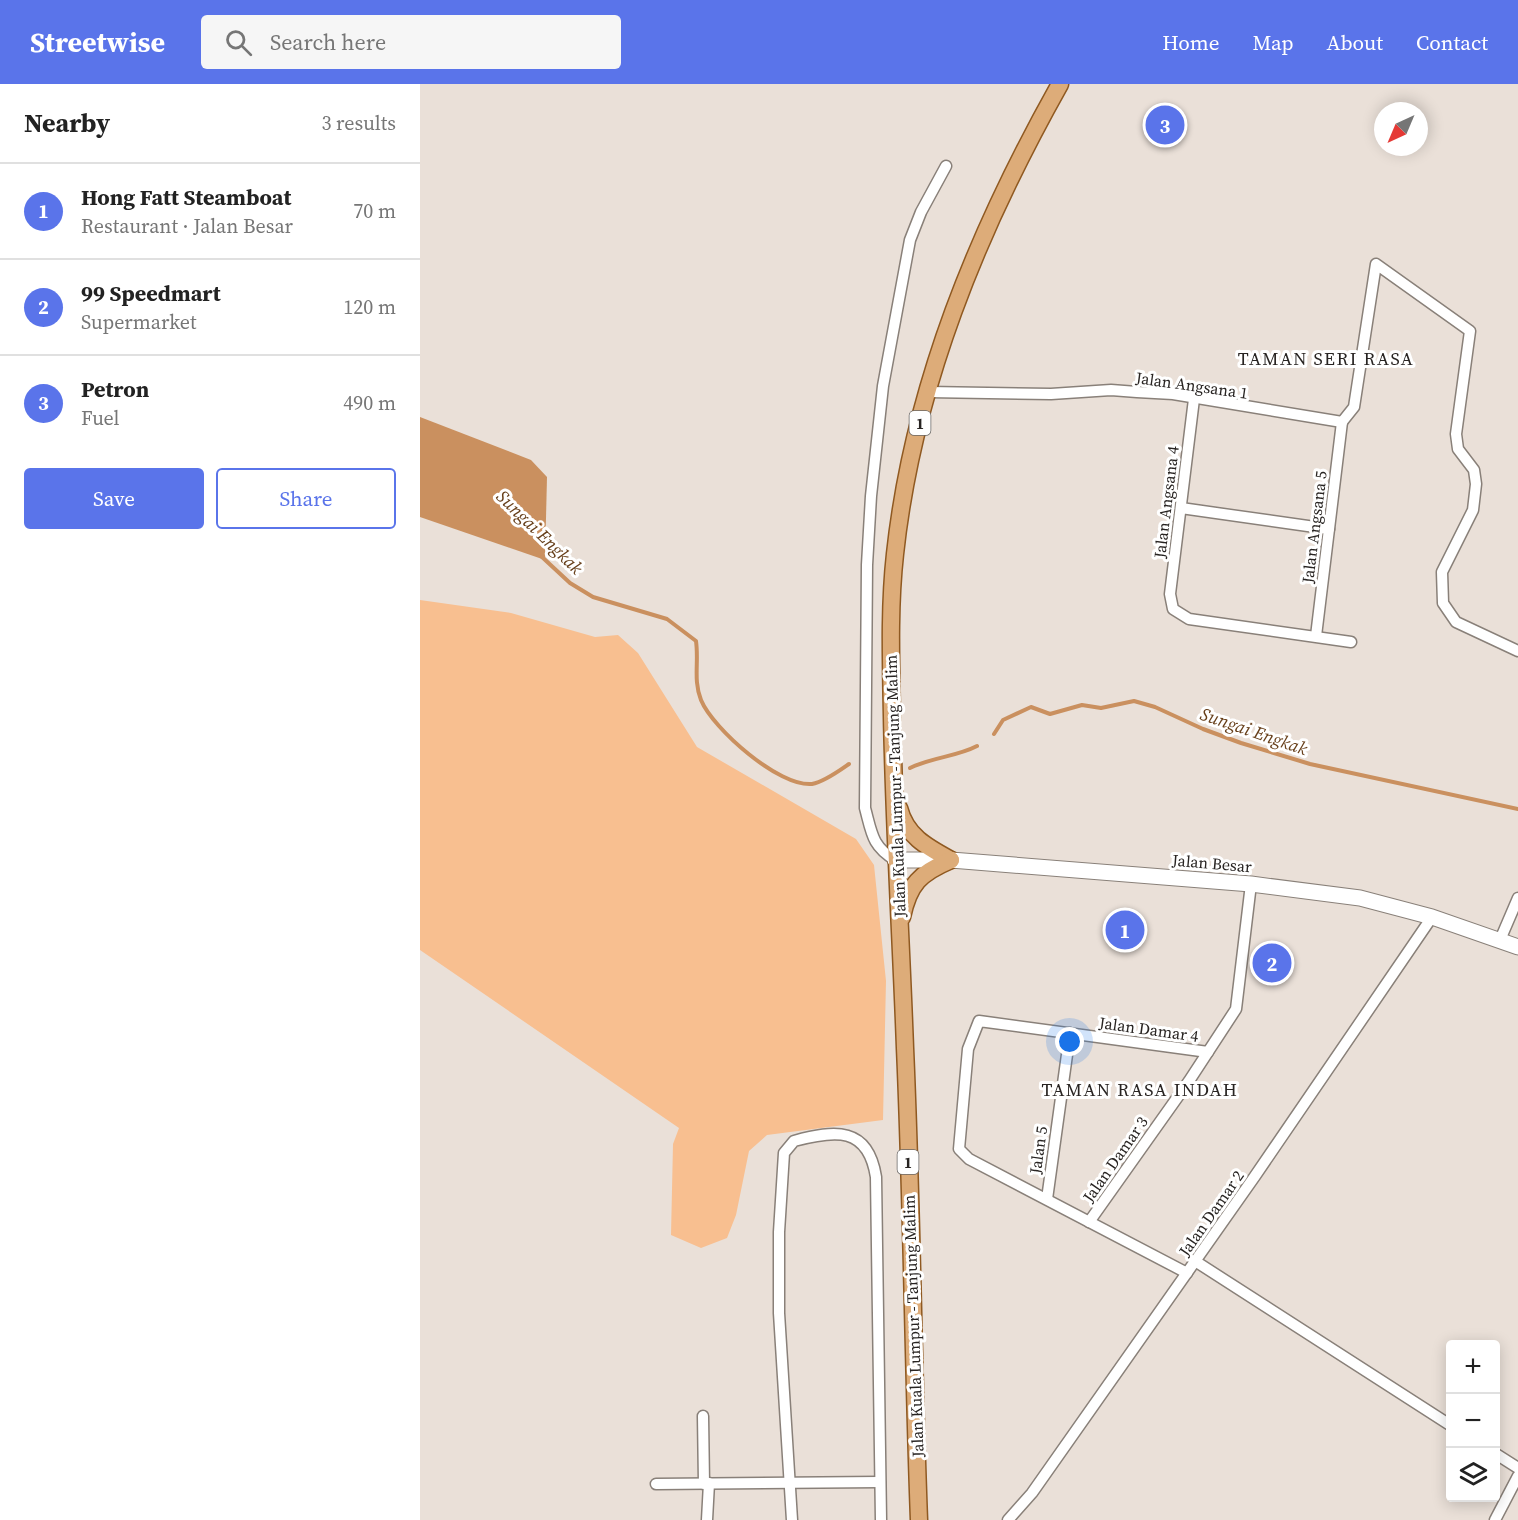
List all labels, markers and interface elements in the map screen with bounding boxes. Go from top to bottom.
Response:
search box [201,15,621,69]
text: Streetwise [30,23,165,61]
icon: search [222,26,255,59]
text: Search here [270,27,386,57]
text: Home [1162,28,1220,57]
text: Map [1253,28,1294,57]
text: About [1327,28,1383,57]
text: Contact [1416,28,1488,57]
pin: 3 [1146,102,1184,147]
north arrow [1374,102,1428,156]
text: Nearby [24,105,110,141]
text: 3 results [321,109,396,137]
text: Hong Fatt Steamboat [81,182,291,212]
text: 1 [38,197,49,225]
text: 70 m [353,197,396,225]
text: Restaurant · Jalan Besar [81,212,293,240]
text: 99 Speedmart [81,278,221,308]
text: 2 [38,293,49,321]
text: 120 m [343,293,396,321]
text: Supermarket [81,308,196,336]
district label: TAMAN SERI RASA [1238,346,1414,371]
street label: Jalan Angsana 1 [1134,366,1249,404]
text: Petron [81,374,149,404]
text: 3 [38,389,49,417]
text: 490 m [343,389,396,417]
text: Fuel [81,404,120,432]
road number: 1 [910,411,930,435]
street label: Jalan Angsana 4 [1148,445,1184,560]
button: Save [24,468,204,529]
button: Share [216,468,396,529]
street label: Jalan Angsana 5 [1296,470,1332,585]
water label: Sungai Engkak [491,484,589,580]
street label: Jalan Kuala Lumpur - Tanjung Malim [879,654,911,919]
water label: Sungai Engkak [1197,701,1311,761]
street label: Jalan Besar [1170,848,1253,877]
pin: 1 [1106,908,1144,952]
pin: 2 [1252,940,1292,986]
street label: Jalan Damar 4 [1097,1011,1200,1047]
your location [1055,1027,1084,1056]
district label: TAMAN RASA INDAH [1041,1077,1239,1102]
street label: Jalan Damar 3 [1077,1112,1153,1207]
street label: Jalan 5 [1024,1125,1052,1176]
road number: 1 [898,1150,918,1174]
street label: Jalan Damar 2 [1173,1166,1249,1261]
street label: Jalan Kuala Lumpur - Tanjung Malim [897,1194,929,1459]
map controls [1446,1340,1500,1502]
button: + [1446,1340,1500,1394]
button: − [1446,1394,1500,1448]
button: layers [1446,1448,1500,1502]

